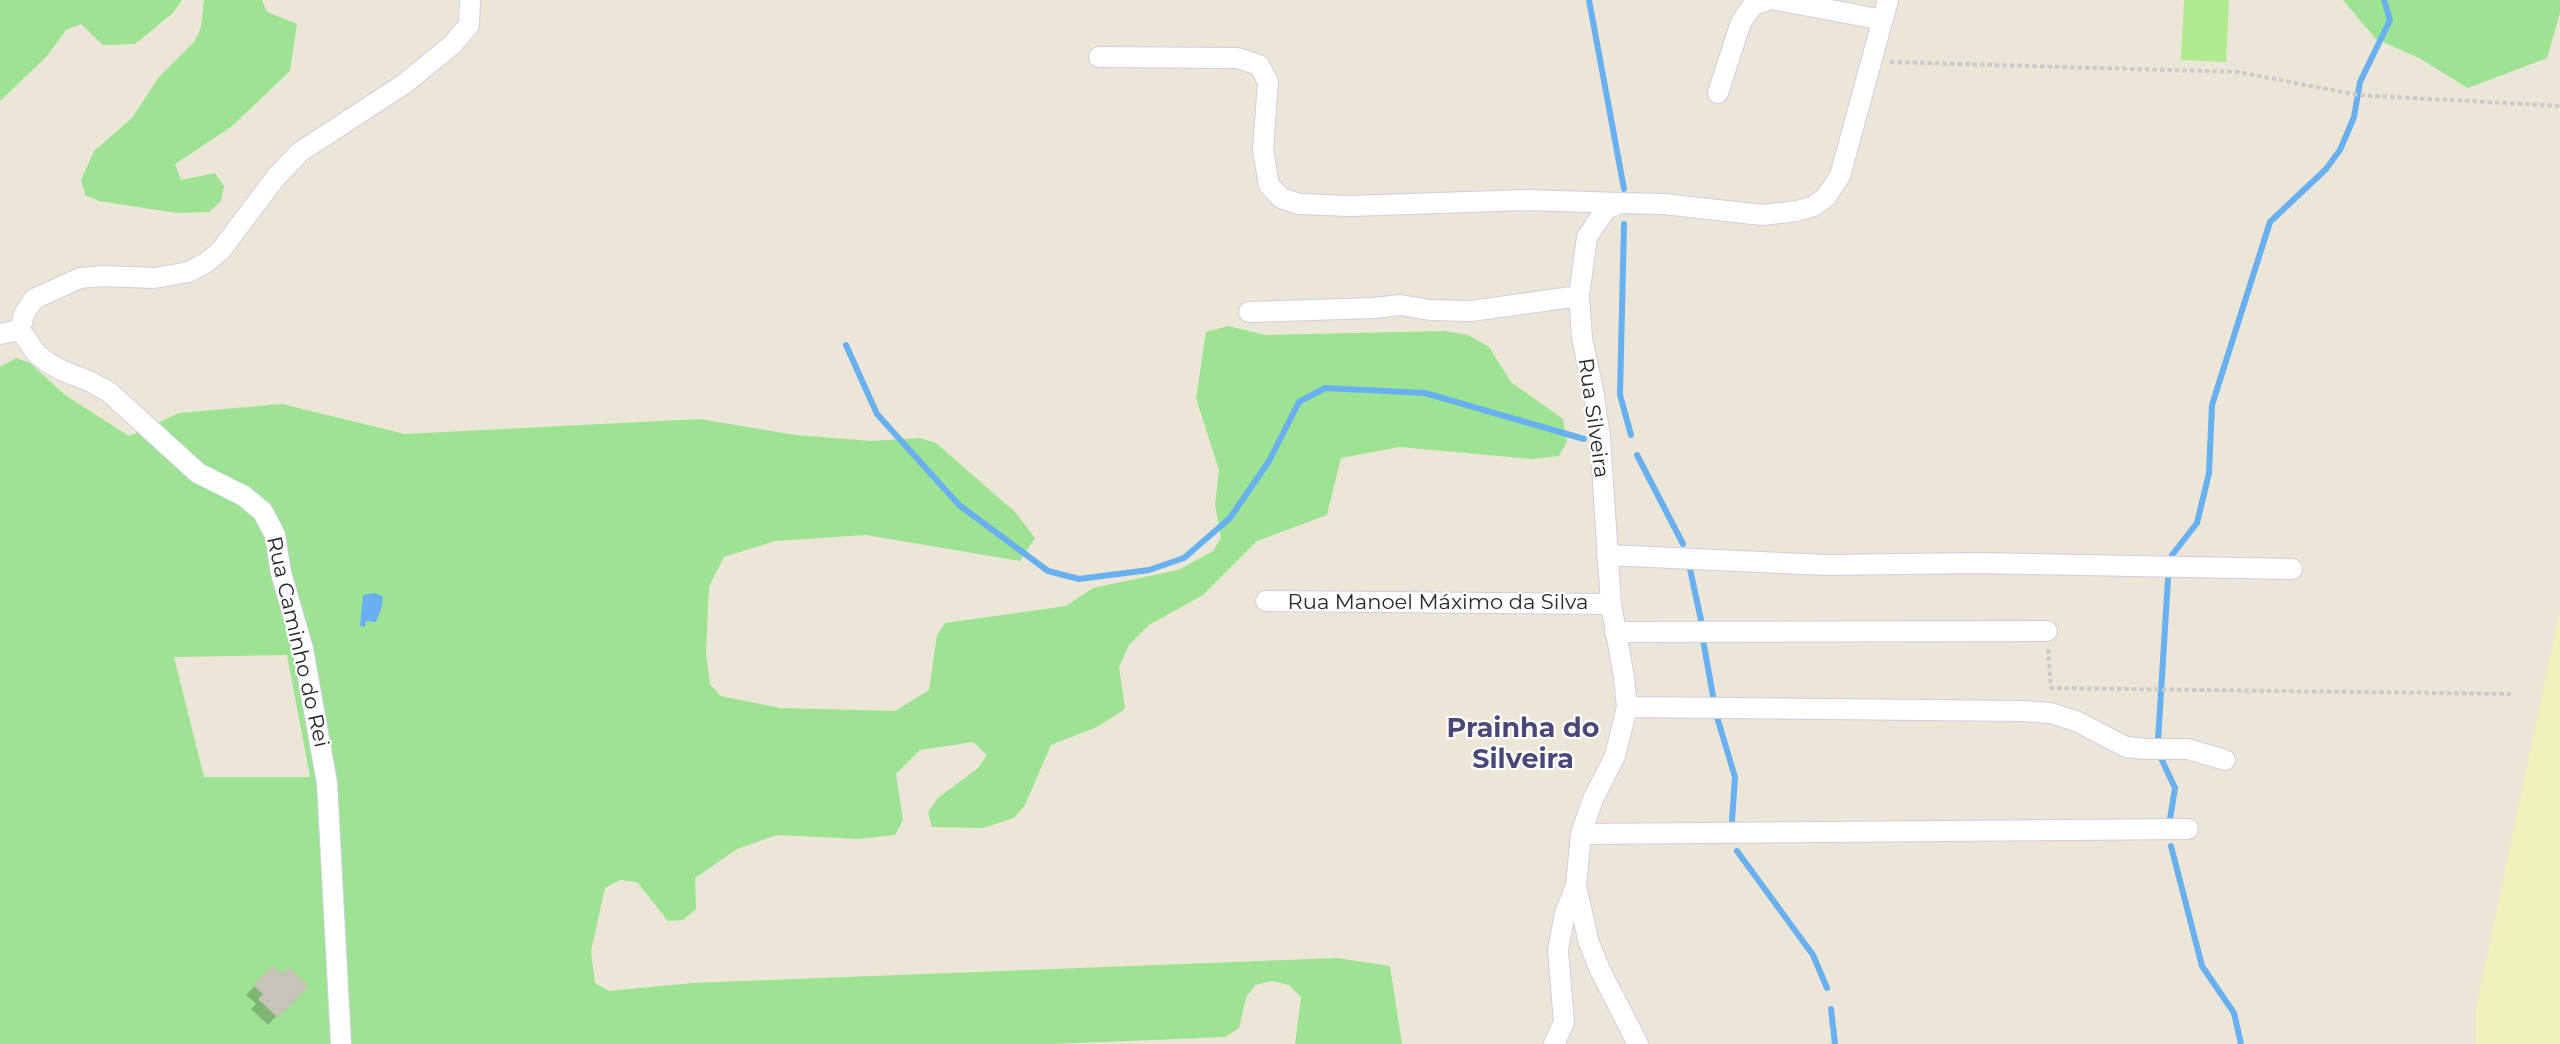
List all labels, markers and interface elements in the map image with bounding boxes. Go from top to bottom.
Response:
street label: Rua Silveira [1572,356,1614,480]
street label: Rua Caminho do Rei [260,534,334,750]
street label: Rua Manoel Máximo da Silva [1288,590,1588,616]
district label: Prainha do Silveira [1447,713,1599,776]

